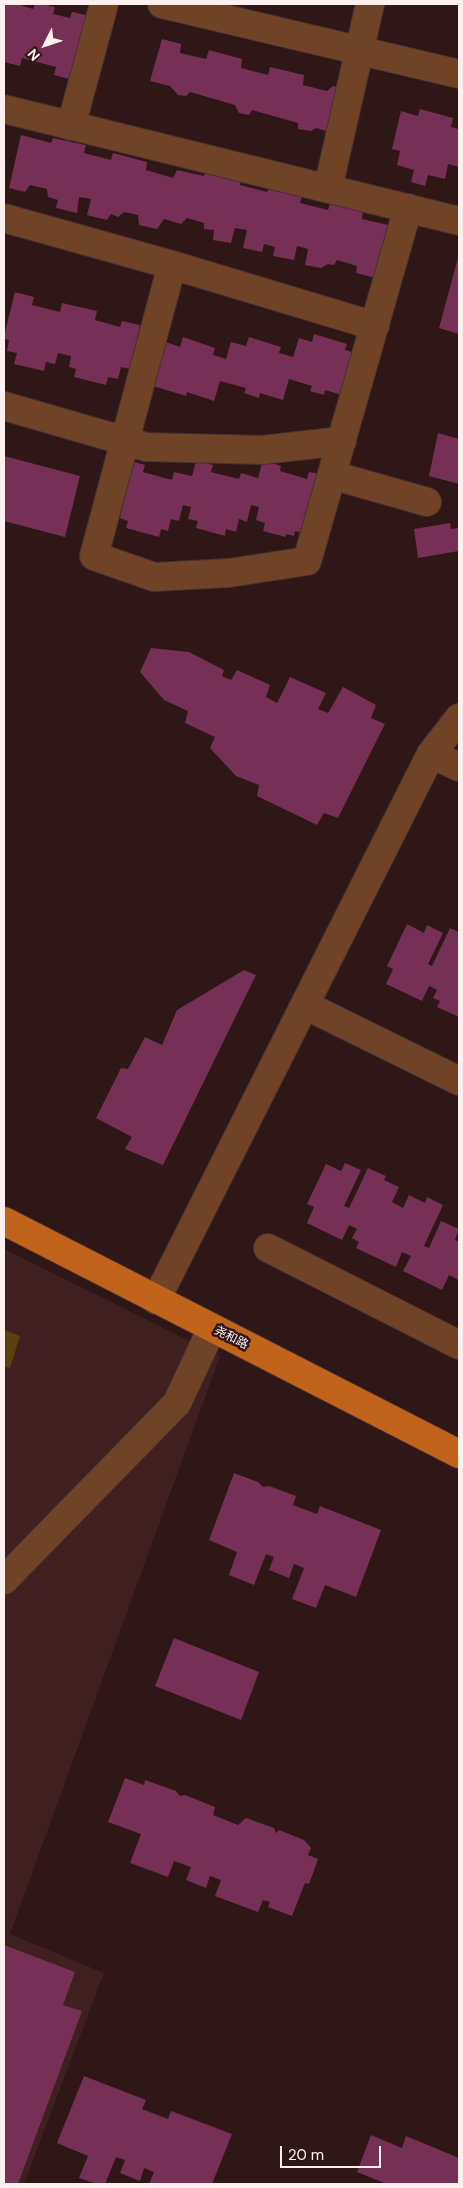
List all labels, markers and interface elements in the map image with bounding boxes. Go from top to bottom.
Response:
north arrow [20,20,70,70]
text: N [24,45,44,65]
street label: 尧和路 [212,1323,250,1353]
scale bar [283,2136,384,2168]
text: 20 m [288,2145,324,2165]

